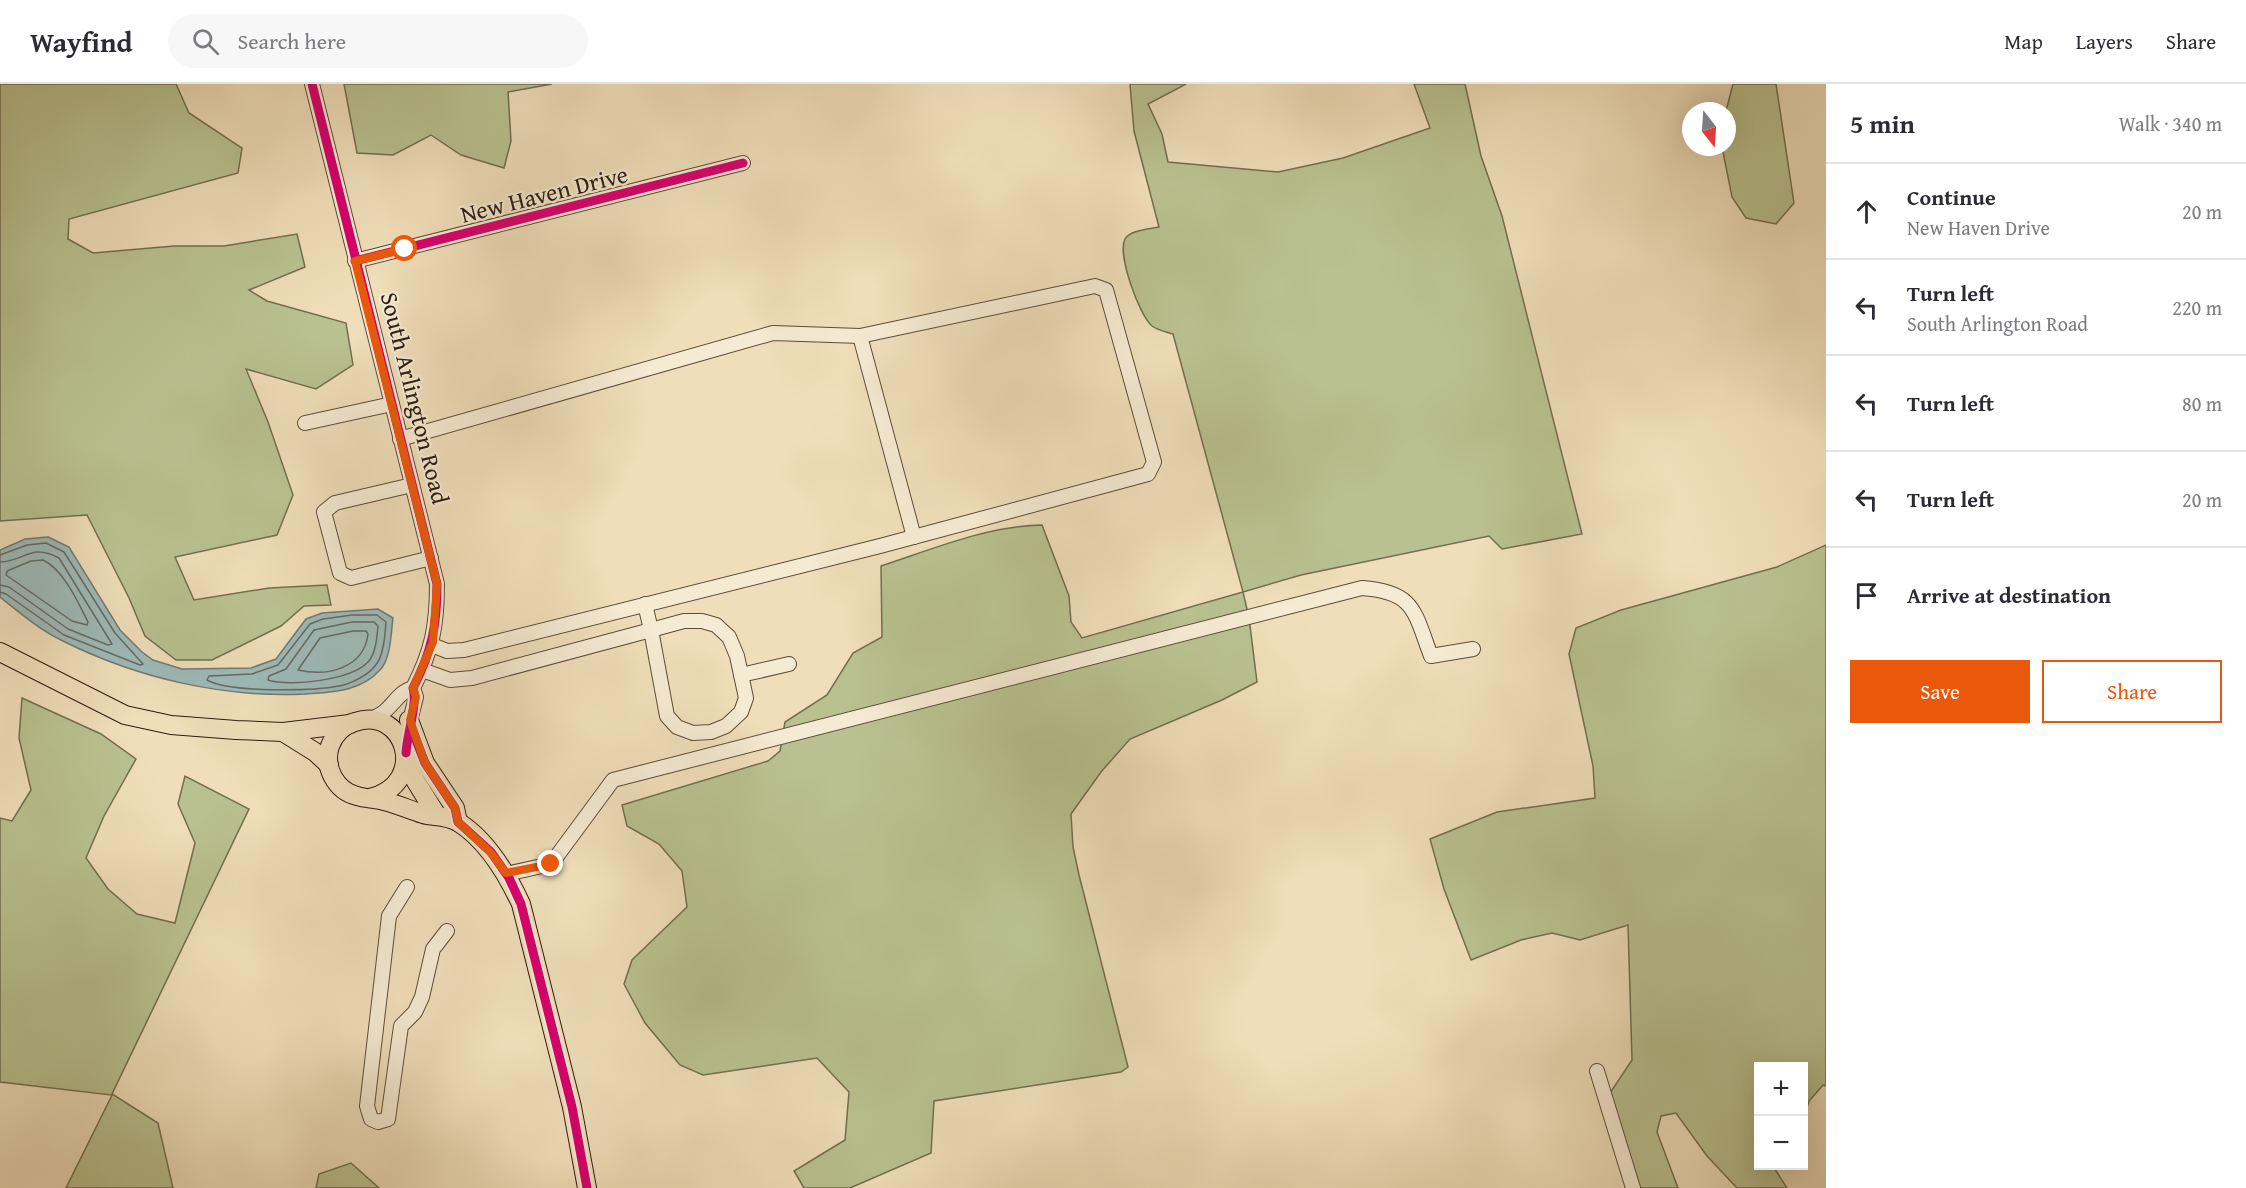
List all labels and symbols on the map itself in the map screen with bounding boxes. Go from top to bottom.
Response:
north arrow [1682,102,1736,156]
street label: New Haven Drive [457,156,631,232]
route start [391,235,417,261]
street label: South Arlington Road [372,288,458,508]
route end [537,850,563,876]

